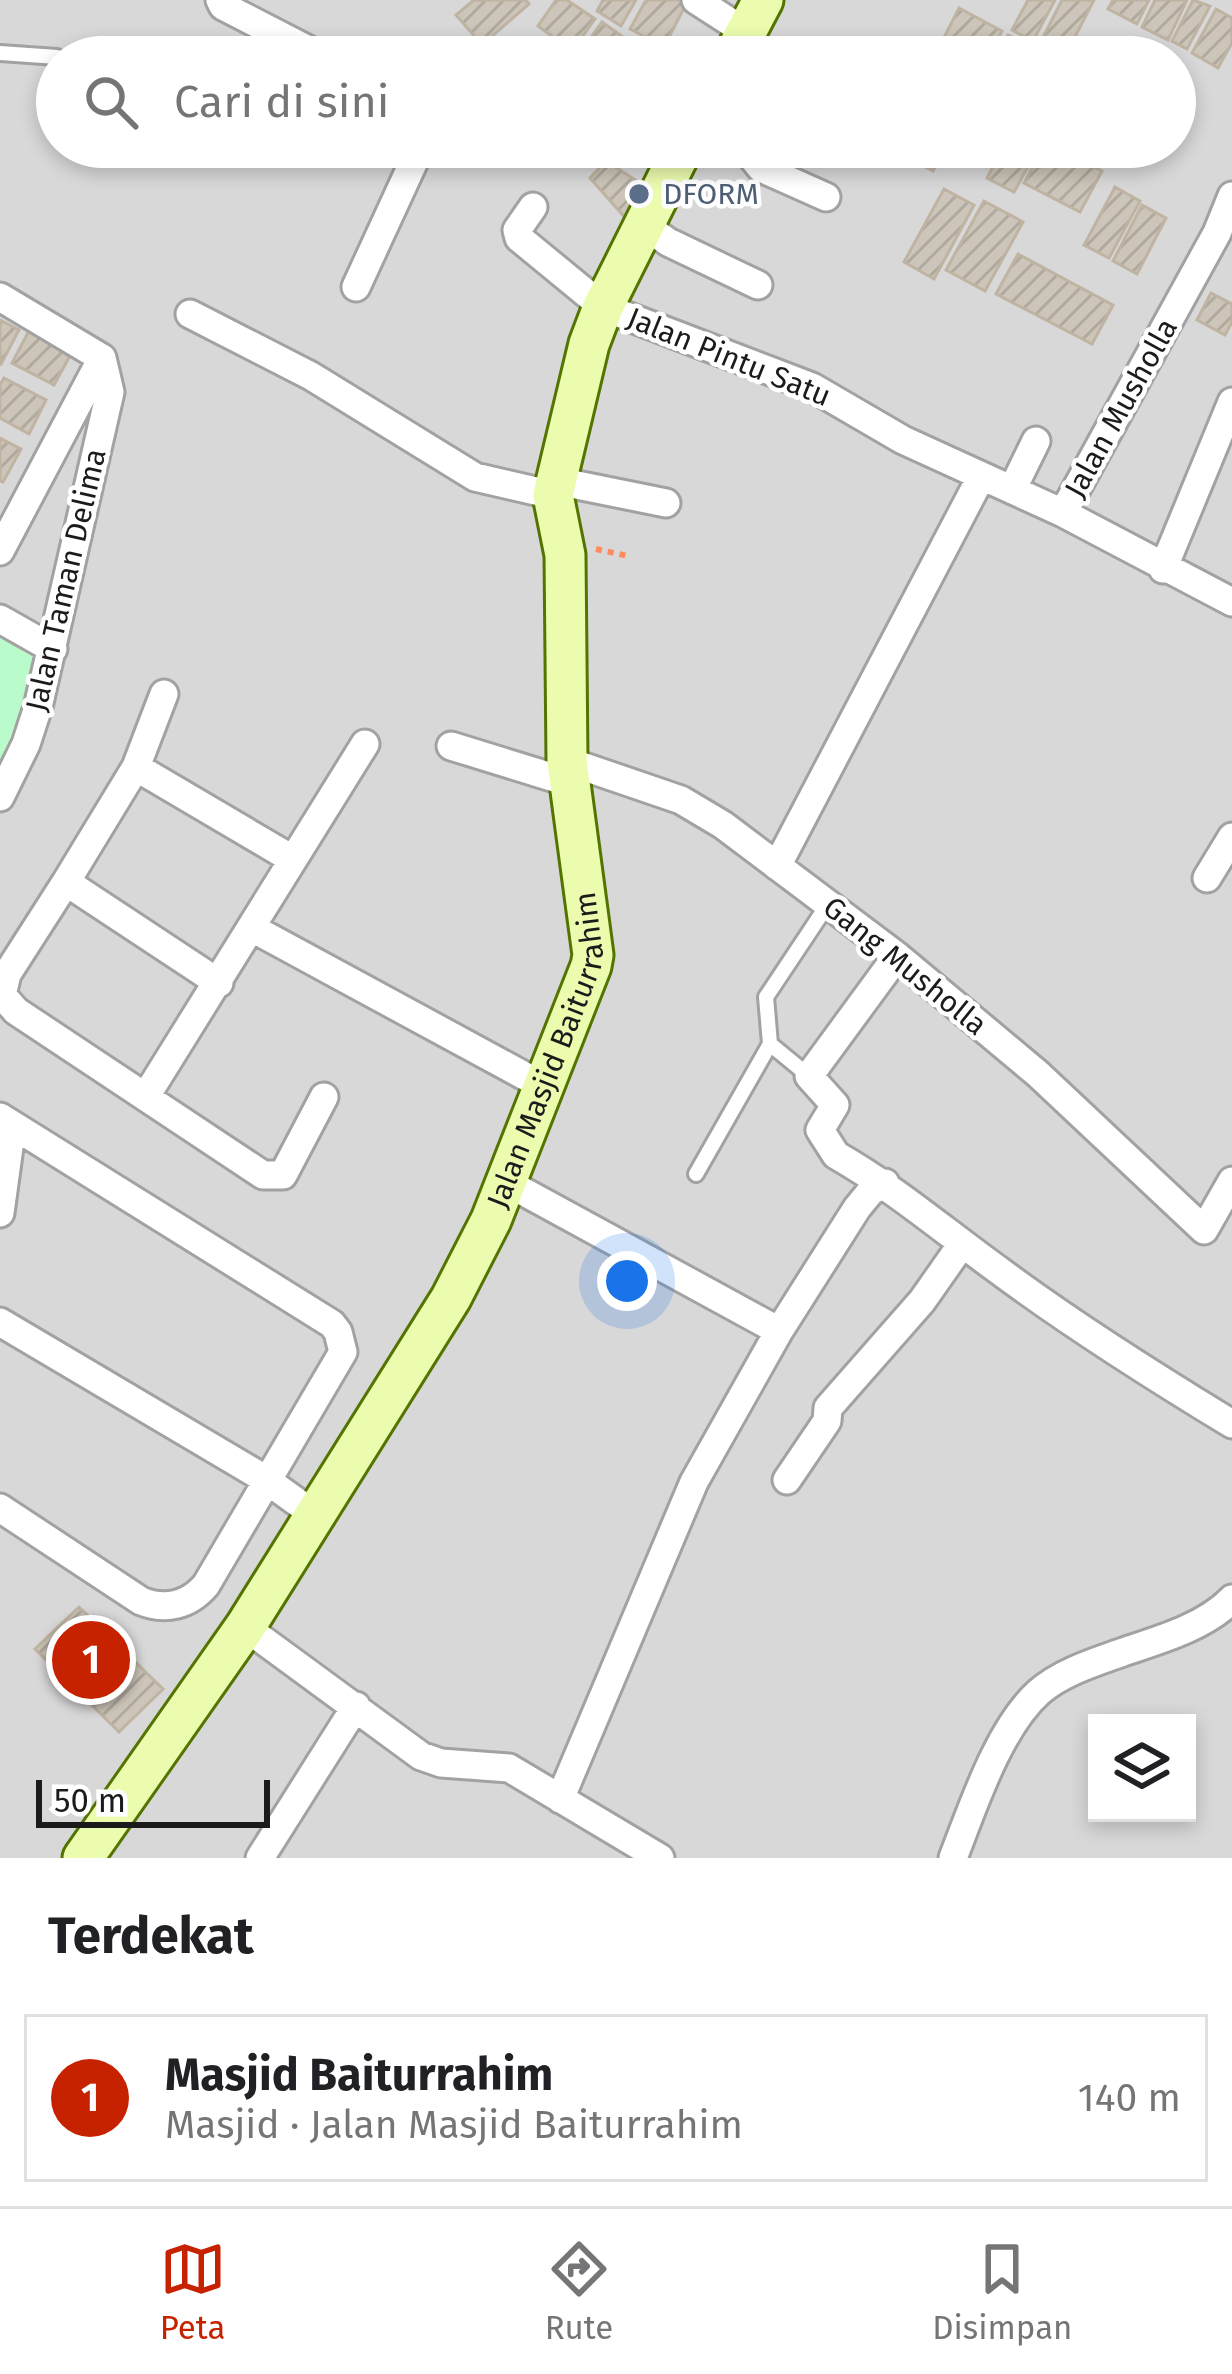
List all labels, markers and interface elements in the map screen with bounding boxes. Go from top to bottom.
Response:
search box [36,36,1196,168]
icon: search [78,69,144,135]
text: Cari di sini [174,75,390,129]
place label: DFORM [663,176,759,212]
marker: DFORM [626,181,652,207]
street label: Jalan Pintu Satu [622,300,836,414]
street label: Jalan Musholla [1057,312,1185,504]
street label: Jalan Taman Delima [18,445,114,715]
street label: Gang Musholla [816,889,994,1043]
street label: Jalan Masjid Baiturrahim [479,890,611,1213]
your location [597,1251,657,1311]
pin: 1 [52,1615,130,1705]
map controls [1088,1714,1196,1822]
button: layers [1088,1714,1196,1822]
scale bar [36,1774,270,1827]
text: 50 m [54,1781,126,1821]
text: Terdekat [48,1905,254,1967]
text: Masjid Baiturrahim [165,2048,553,2102]
text: 1 [81,2075,99,2121]
text: 140 m [1078,2075,1181,2121]
text: Masjid · Jalan Masjid Baiturrahim [165,2102,743,2148]
tab: Peta [160,2236,226,2348]
tab: Rute [545,2236,613,2348]
tab: Disimpan [932,2236,1072,2348]

